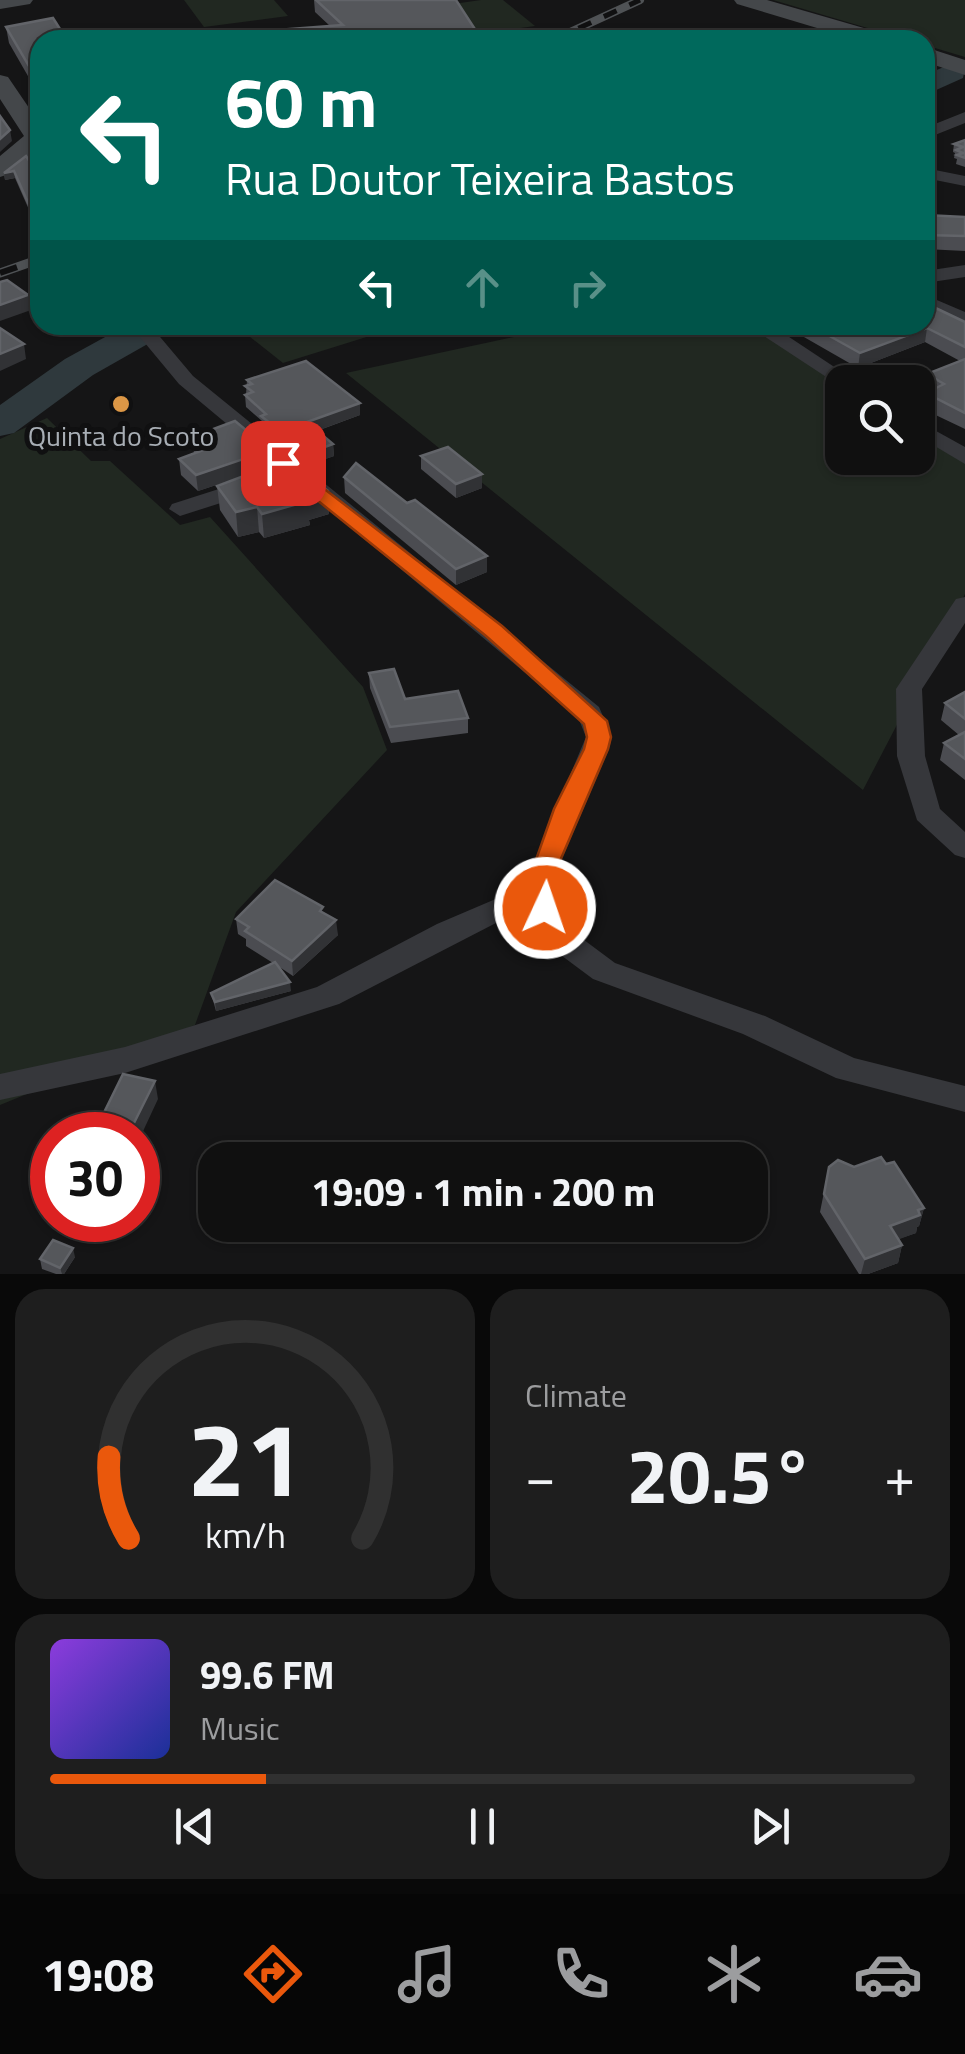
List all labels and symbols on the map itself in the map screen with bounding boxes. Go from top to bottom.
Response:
marker: Quinta do Scoto [110,393,132,415]
place label: Quinta do Scoto [28,414,214,457]
pin [241,421,326,506]
position arrow [493,856,597,960]
speed limit sign: 30 [30,1112,160,1242]

